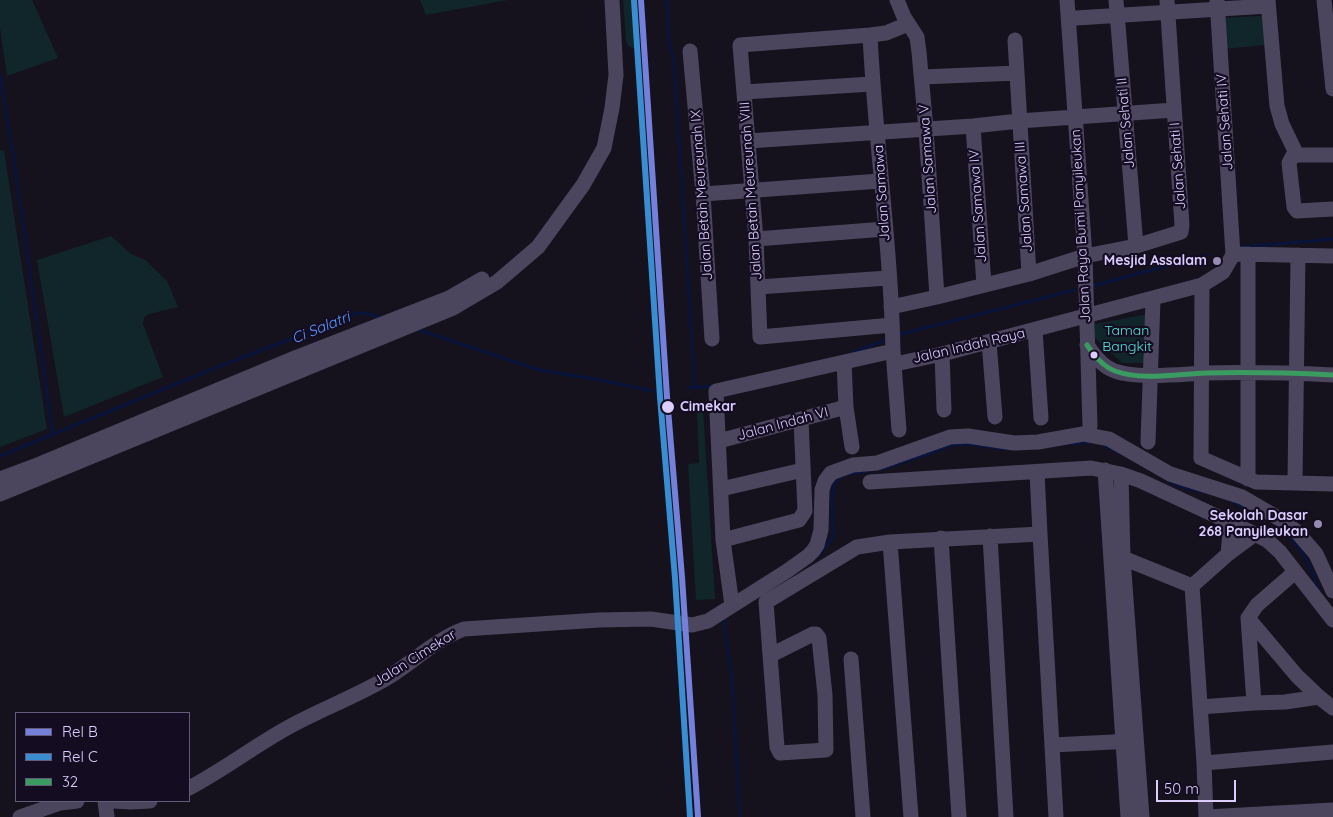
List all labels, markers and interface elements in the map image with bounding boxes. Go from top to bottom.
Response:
street label: Jalan Sehati IV [1213,73,1237,171]
street label: Jalan Sehati II [1114,77,1138,169]
street label: Jalan Betah Meureunah VIII [736,101,766,281]
street label: Jalan Samawa V [916,104,940,214]
street label: Jalan Betah Meureunah IX [688,109,716,281]
street label: Jalan Sehati I [1167,122,1189,210]
street label: Jalan Raya Bumi Panyileukan [1068,129,1094,323]
street label: Jalan Samawa III [1012,141,1036,253]
street label: Jalan Samawa [870,144,894,242]
street label: Jalan Samawa IV [966,149,990,263]
place label: Mesjid Assalam [1104,253,1207,269]
marker: Mesjid Assalam [1211,255,1223,267]
water label: Ci Salatri [289,308,353,348]
park label: Taman Bangkit [1102,323,1152,356]
street label: Jalan Indah Raya [911,325,1027,367]
unlabelled marker [1089,350,1099,360]
marker: Cimekar [660,399,676,415]
place label: Cimekar [680,399,736,415]
street label: Jalan Indah VI [736,404,830,444]
place label: Sekolah Dasar 268 Panyileukan [1199,508,1308,540]
marker: Sekolah Dasar 268 Panyileukan [1312,518,1324,530]
street label: Jalan Cimekar [371,626,459,690]
legend [15,712,190,802]
text: Rel B [62,722,98,741]
text: Rel C [62,747,98,766]
scale bar [1158,770,1238,802]
text: 32 [62,772,78,791]
text: 50 m [1164,779,1199,798]

